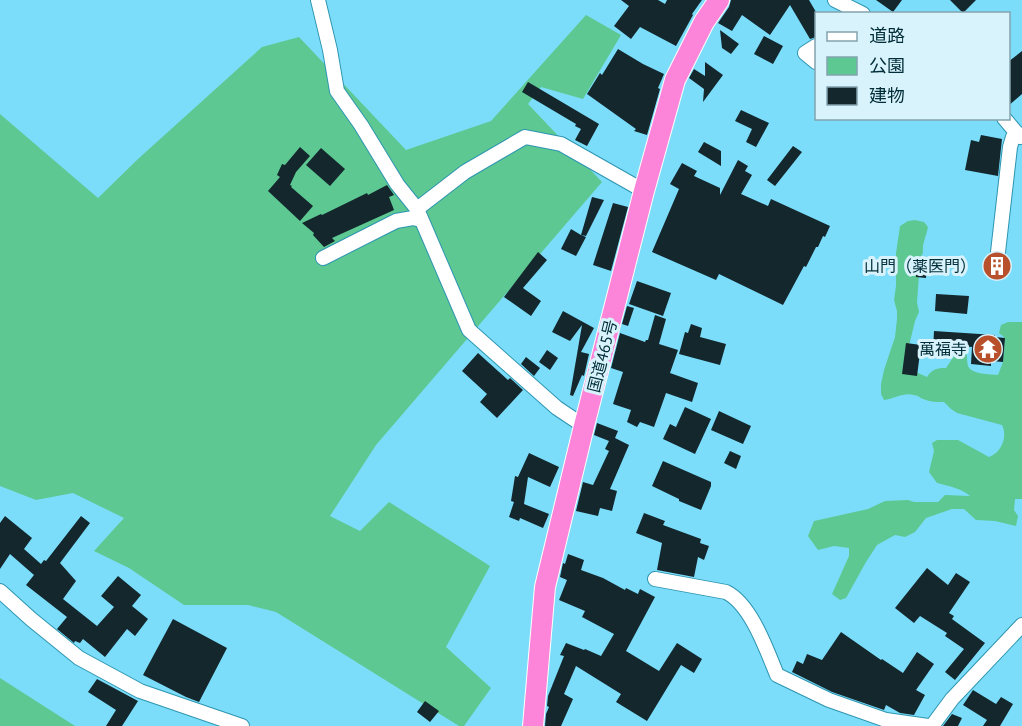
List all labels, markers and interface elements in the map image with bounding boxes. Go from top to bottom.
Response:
legend [815,12,1010,120]
text: 道路 [869,24,905,47]
text: 公園 [869,54,905,77]
text: 建物 [869,84,905,107]
building icon: 山門（薬医門） [981,250,1013,282]
place label: 山門（薬医門） [864,256,976,276]
street label: 国道465号 [583,318,621,394]
temple icon: 萬福寺 [972,333,1004,365]
place label: 萬福寺 [919,339,967,359]

